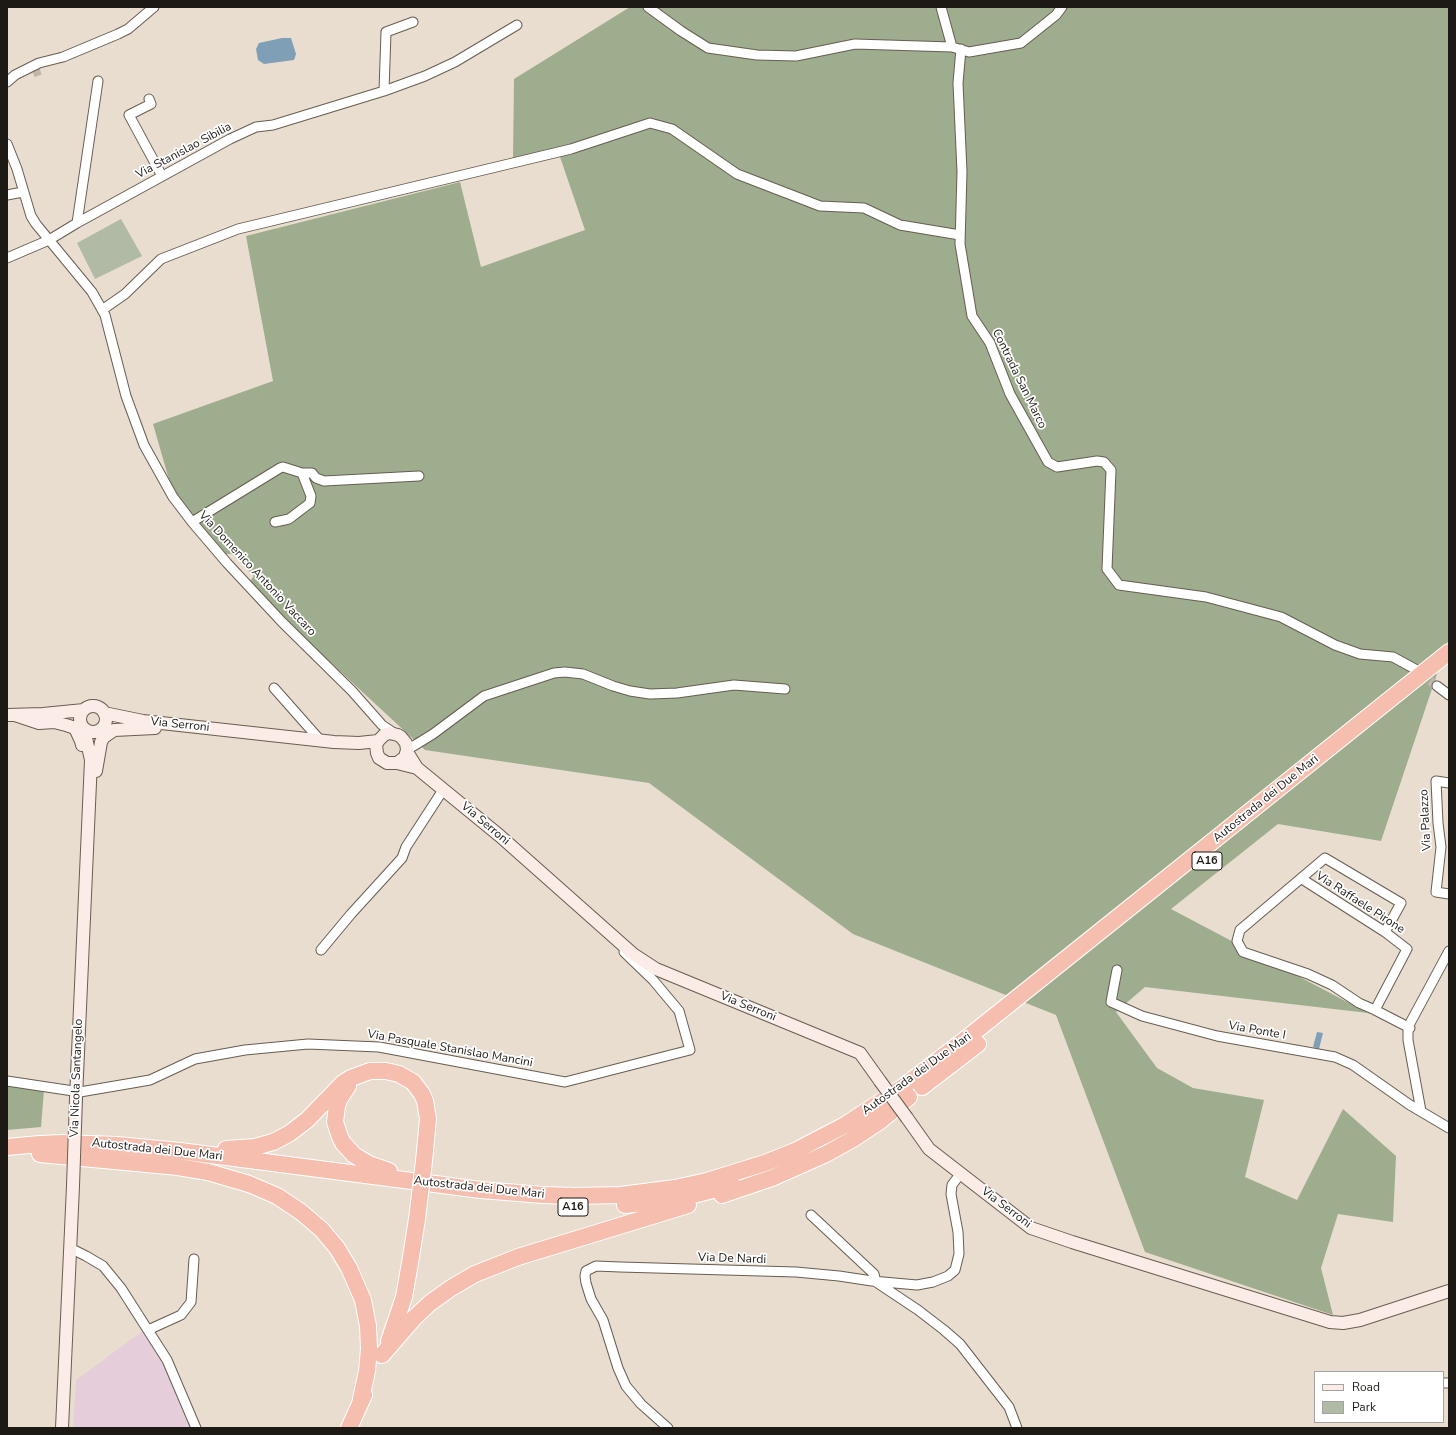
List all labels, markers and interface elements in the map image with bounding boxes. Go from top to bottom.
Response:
street label: Via Stanislao Sibilia [134,120,234,182]
street label: Contrada San Marco [989,327,1049,431]
street label: Via Domenico Antonio Vaccaro [195,509,319,639]
street label: Via Serroni [150,715,210,735]
street label: Autostrada dei Due Mari [1210,752,1322,846]
street label: Via Palazzo [1417,789,1435,851]
street label: Via Serroni [458,800,512,848]
road number: A16 [1192,852,1222,870]
street label: Via Raffaele Pirone [1313,869,1407,937]
street label: Via Serroni [718,989,778,1025]
street label: Via Nicola Santangelo [68,1018,86,1138]
street label: Via Ponte I [1227,1019,1287,1043]
street label: Via Pasquale Stanislao Mancini [366,1027,534,1071]
street label: Autostrada dei Due Mari [860,1030,974,1118]
street label: Autostrada dei Due Mari [91,1136,223,1164]
street label: Autostrada dei Due Mari [413,1174,545,1202]
street label: Via Serroni [978,1184,1034,1232]
road number: A16 [558,1198,588,1216]
street label: Via De Nardi [698,1251,766,1267]
legend [1314,1371,1444,1423]
text: Road [1352,1379,1380,1395]
text: Park [1352,1399,1376,1415]

